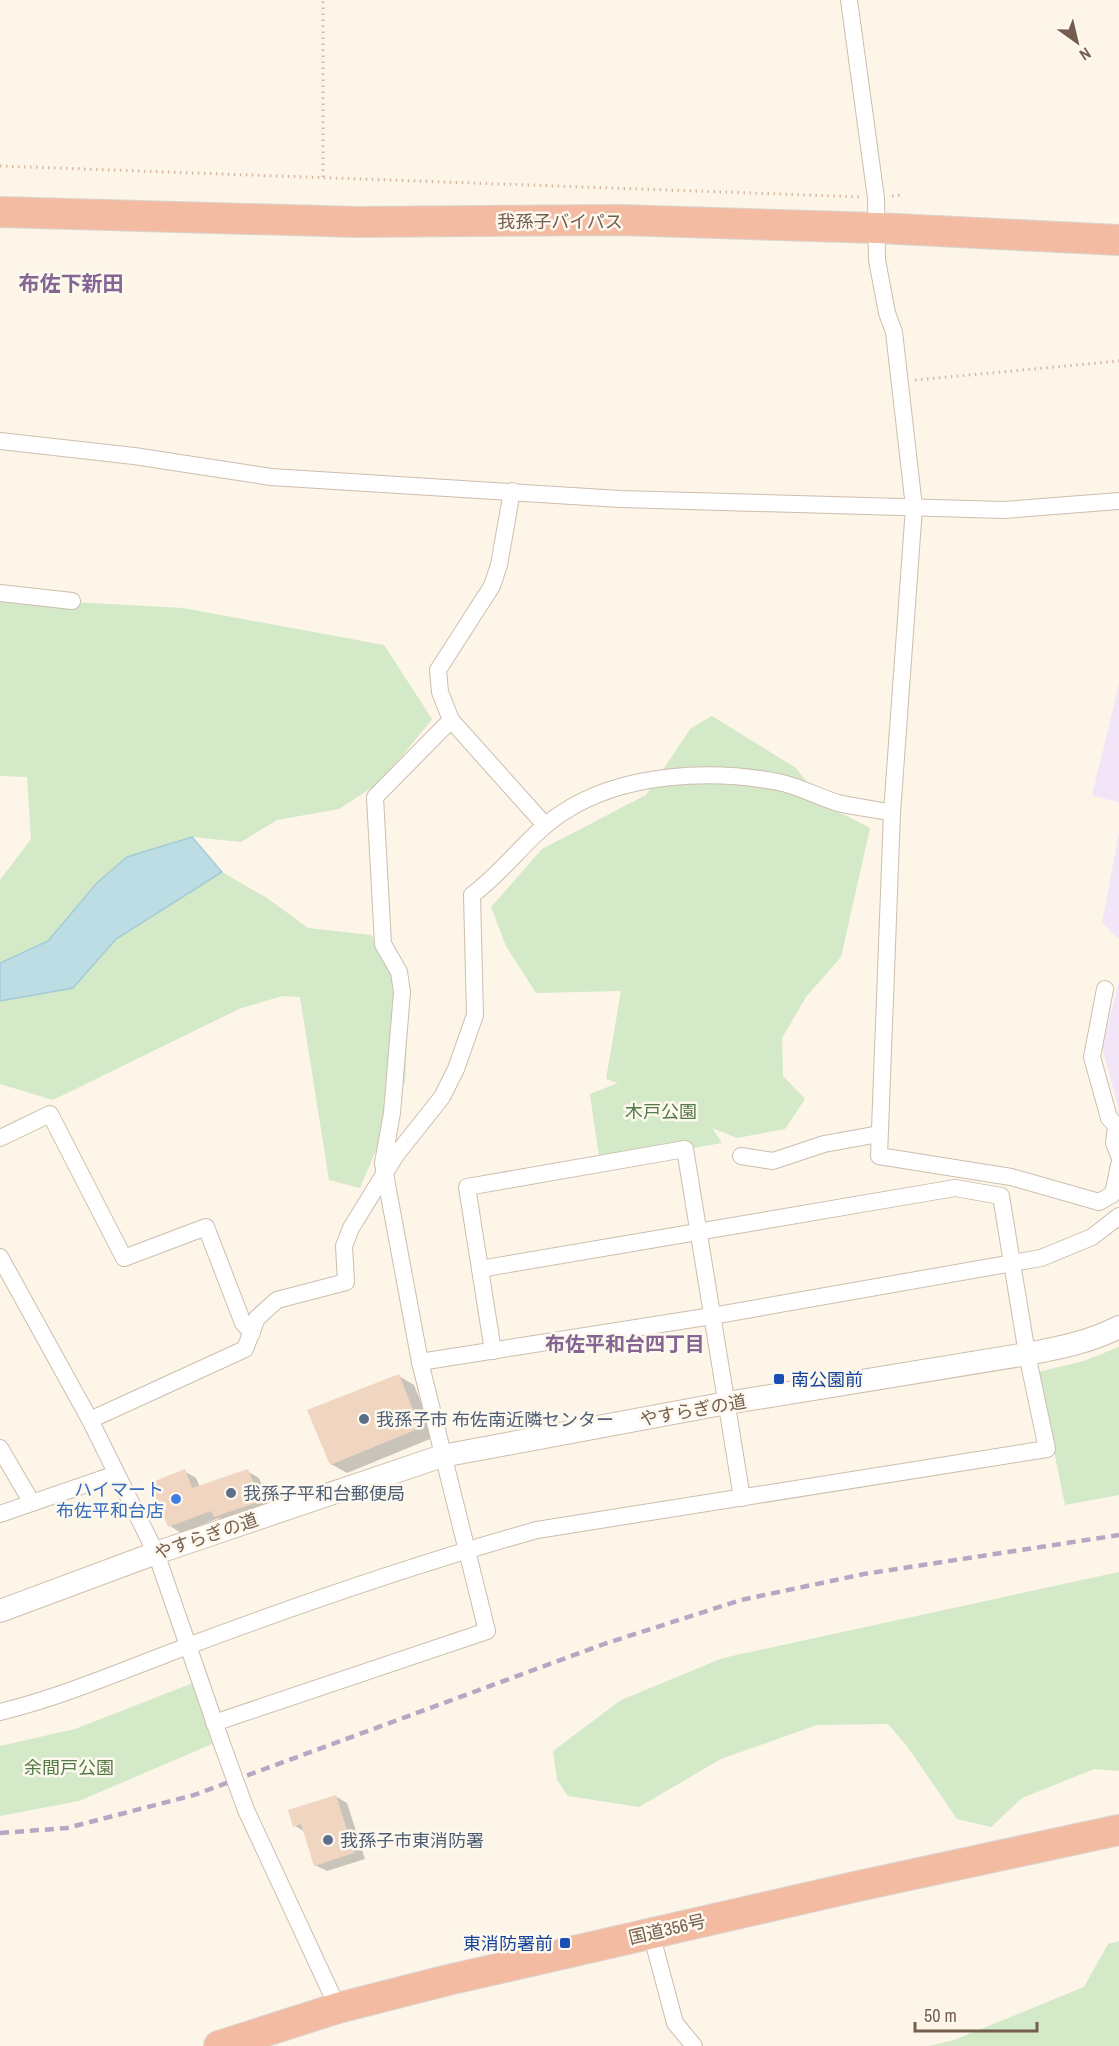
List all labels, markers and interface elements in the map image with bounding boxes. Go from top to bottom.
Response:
north arrow [1047,12,1107,72]
text: N [1075,43,1095,66]
street label: 我孫子バイパス [497,209,623,234]
district label: 布佐下新田 [19,269,124,298]
park label: 木戸公園 [625,1099,697,1124]
district label: 布佐平和台四丁目 [545,1330,705,1357]
place label: 南公園前 [791,1367,863,1392]
marker: 南公園前 [772,1372,786,1386]
street label: やすらぎの道 [638,1388,748,1432]
place label: 我孫子市 布佐南近隣センター [376,1407,614,1432]
marker: 我孫子市 布佐南近隣センター [357,1412,371,1426]
place label: ハイマート 布佐平和台店 [56,1477,164,1523]
place label: 我孫子平和台郵便局 [243,1481,405,1506]
marker: 我孫子平和台郵便局 [224,1486,238,1500]
marker: ハイマート 布佐平和台店 [169,1492,183,1506]
street label: やすらぎの道 [151,1507,261,1565]
park label: 余間戸公園 [24,1755,114,1780]
place label: 我孫子市東消防署 [340,1828,484,1853]
marker: 我孫子市東消防署 [321,1833,335,1847]
street label: 国道356号 [626,1908,708,1950]
place label: 東消防署前 [463,1931,553,1956]
marker: 東消防署前 [558,1936,572,1950]
scale bar [915,1995,1036,2033]
text: 50 m [924,2003,957,2028]

